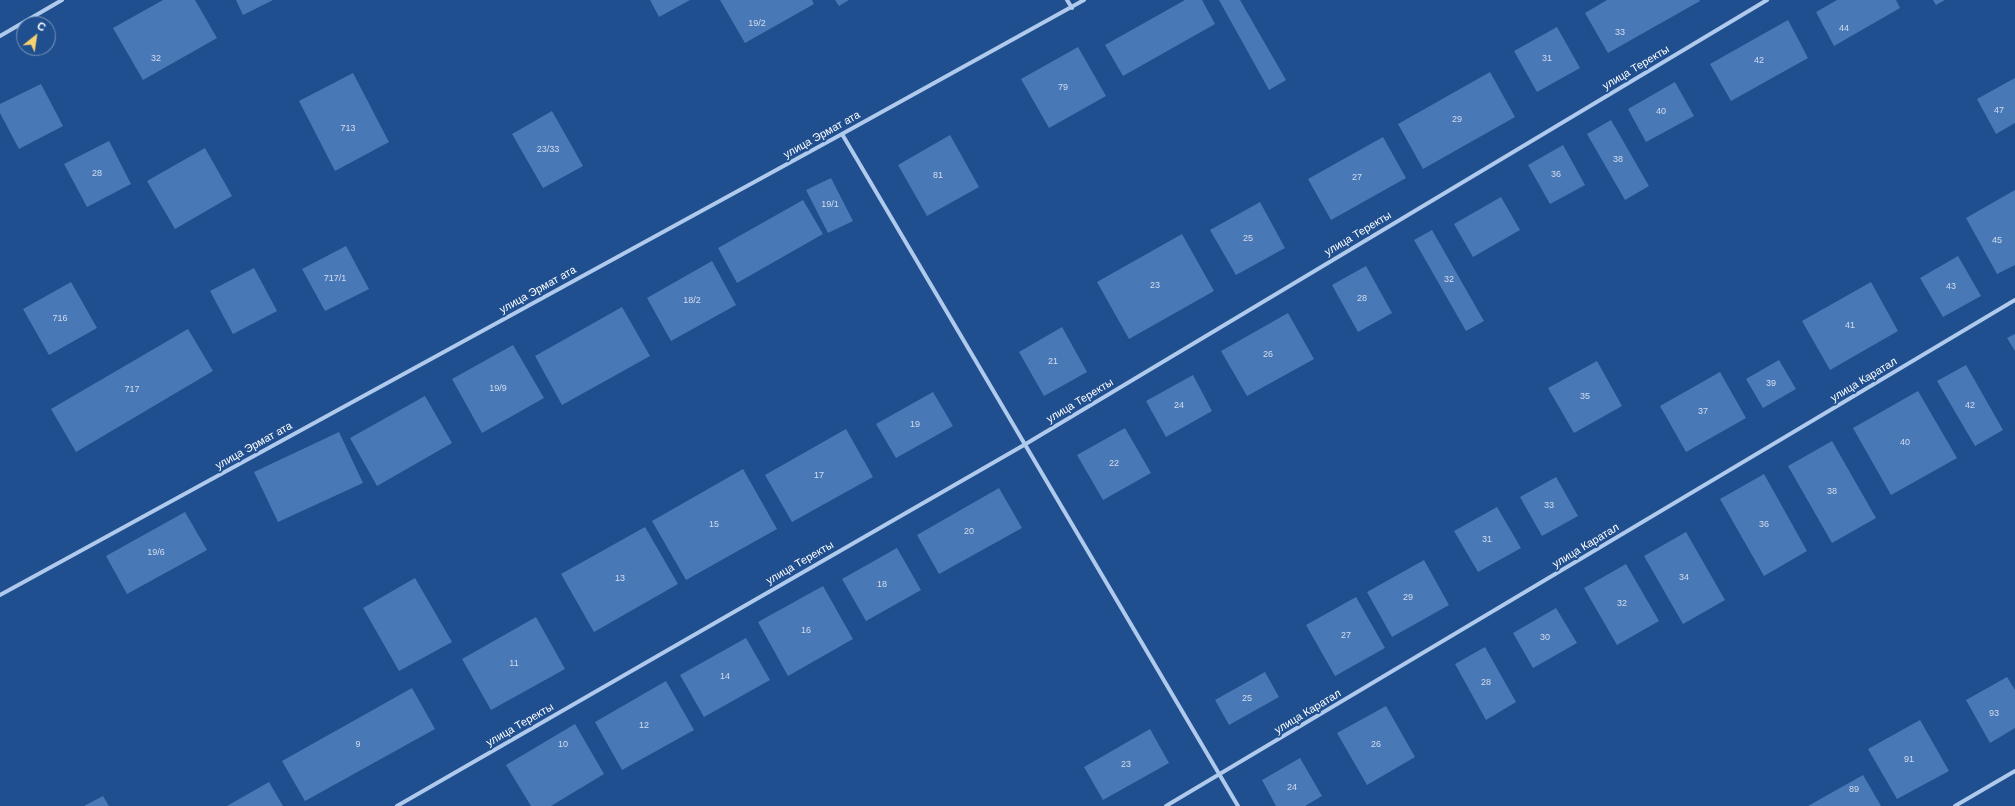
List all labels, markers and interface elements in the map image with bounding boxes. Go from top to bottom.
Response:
north arrow [16,16,56,56]
text: С [35,19,48,34]
house number: 19/2 [748,19,766,29]
house number: 44 [1839,24,1849,34]
house number: 33 [1615,28,1625,38]
street label: улица Теректы [1600,43,1672,93]
house number: 32 [151,54,161,64]
house number: 31 [1542,54,1552,64]
house number: 42 [1754,56,1764,66]
house number: 79 [1058,83,1068,93]
house number: 47 [1994,106,2004,116]
house number: 40 [1656,107,1666,117]
street label: улица Эрмат ата [781,108,863,162]
house number: 29 [1452,115,1462,125]
house number: 713 [340,124,356,134]
house number: 23/33 [537,145,559,155]
house number: 38 [1613,155,1623,165]
house number: 28 [92,169,102,179]
house number: 36 [1551,170,1561,180]
house number: 81 [933,171,943,181]
house number: 27 [1352,173,1362,183]
house number: 19/1 [821,200,839,210]
street label: улица Теректы [1322,209,1394,259]
house number: 25 [1243,234,1253,244]
house number: 45 [1992,236,2002,246]
street label: улица Эрмат ата [497,263,579,317]
house number: 717/1 [324,274,346,284]
house number: 32 [1444,275,1454,285]
house number: 23 [1150,281,1160,291]
house number: 43 [1946,282,1956,292]
house number: 28 [1357,294,1367,304]
house number: 18/2 [683,296,701,306]
house number: 716 [52,314,68,324]
house number: 41 [1845,321,1855,331]
house number: 26 [1263,350,1273,360]
street label: улица Каратал [1828,355,1900,405]
house number: 21 [1048,357,1058,367]
street label: улица Теректы [1044,376,1116,426]
house number: 39 [1766,379,1776,389]
house number: 19/9 [489,384,507,394]
house number: 717 [124,385,140,395]
house number: 35 [1580,392,1590,402]
house number: 24 [1174,401,1184,411]
house number: 42 [1965,401,1975,411]
house number: 37 [1698,407,1708,417]
street label: улица Эрмат ата [213,419,295,473]
house number: 19 [910,420,920,430]
house number: 40 [1900,438,1910,448]
house number: 22 [1109,459,1119,469]
house number: 17 [814,471,824,481]
house number: 38 [1827,487,1837,497]
house number: 33 [1544,501,1554,511]
house number: 15 [709,520,719,530]
house number: 36 [1759,520,1769,530]
street label: улица Каратал [1550,521,1622,571]
house number: 20 [964,527,974,537]
house number: 31 [1482,535,1492,545]
street label: улица Теректы [764,538,836,588]
house number: 19/6 [147,548,165,558]
house number: 34 [1679,573,1689,583]
house number: 13 [615,574,625,584]
house number: 18 [877,580,887,590]
house number: 29 [1403,593,1413,603]
house number: 32 [1617,599,1627,609]
house number: 16 [801,626,811,636]
house number: 27 [1341,631,1351,641]
house number: 30 [1540,633,1550,643]
house number: 11 [509,659,519,669]
house number: 14 [720,672,730,682]
house number: 28 [1481,678,1491,688]
street label: улица Каратал [1272,687,1344,737]
house number: 25 [1242,694,1252,704]
street label: улица Теректы [484,700,556,750]
house number: 93 [1989,709,1999,719]
house number: 12 [639,721,649,731]
house number: 9 [355,740,361,750]
house number: 10 [558,740,568,750]
house number: 26 [1371,740,1381,750]
house number: 91 [1904,755,1914,765]
house number: 23 [1121,760,1131,770]
house number: 24 [1287,783,1297,793]
house number: 89 [1849,785,1859,795]

